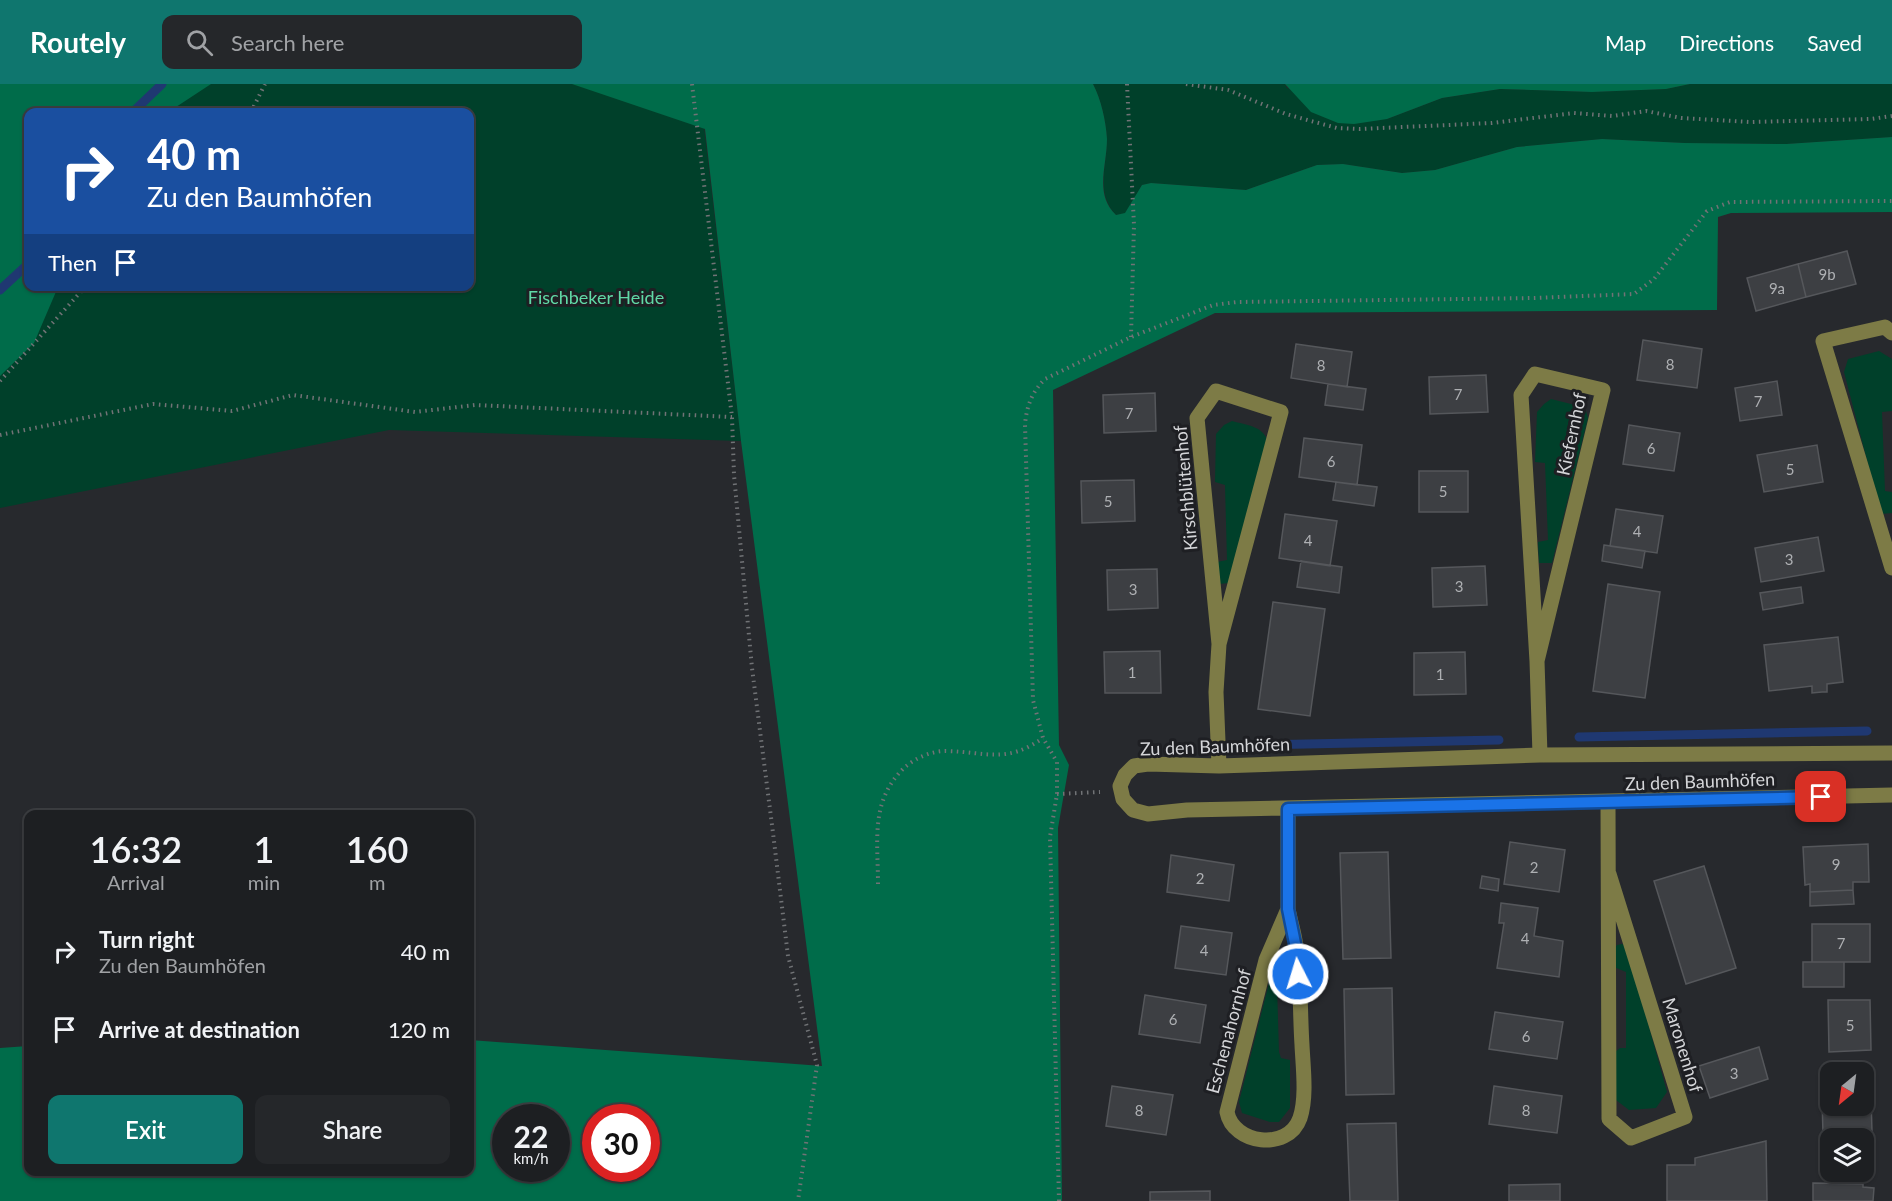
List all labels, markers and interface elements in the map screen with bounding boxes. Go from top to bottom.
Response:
search box [162,15,582,69]
text: Routely [30,25,126,59]
icon: search [183,26,216,59]
text: Search here [231,29,344,56]
text: Map [1605,30,1646,55]
text: Directions [1679,30,1774,55]
text: Saved [1807,30,1862,55]
text: 40 m [147,129,241,179]
icon: right [48,132,126,210]
text: Zu den Baumhöfen [147,180,372,213]
icon: arrive [109,246,142,279]
text: Then [48,249,97,276]
house number: 9b [1818,265,1836,283]
house number: 9a [1769,279,1785,297]
park label: Fischbeker Heide [528,286,664,308]
house number: 8 [1666,355,1674,373]
house number: 8 [1317,356,1325,374]
house number: 7 [1454,385,1463,403]
street label: Kiefernhof [1551,390,1591,477]
house number: 7 [1754,392,1763,410]
house number: 7 [1125,404,1134,422]
street label: Kirschblütenhof [1168,424,1201,552]
house number: 6 [1647,439,1656,457]
house number: 6 [1327,452,1336,470]
house number: 5 [1786,460,1794,478]
house number: 5 [1439,482,1447,500]
house number: 5 [1104,492,1112,510]
house number: 4 [1633,522,1642,540]
house number: 4 [1304,531,1313,549]
house number: 3 [1785,550,1793,568]
house number: 3 [1455,577,1463,595]
house number: 3 [1129,580,1137,598]
house number: 1 [1128,663,1136,681]
house number: 1 [1436,665,1444,683]
street label: Zu den Baumhöfen [1140,732,1290,760]
street label: Zu den Baumhöfen [1625,767,1775,795]
pin [1795,771,1846,822]
icon: arrive [1804,780,1837,813]
text: 16:32 [90,827,182,871]
text: 1 [254,827,274,871]
text: 160 [346,827,408,871]
house number: 9 [1832,855,1840,873]
house number: 2 [1530,858,1538,876]
house number: 2 [1196,869,1204,887]
text: Arrival [107,870,165,894]
text: min [248,870,280,894]
text: m [369,870,385,894]
text: Turn right [99,926,194,953]
house number: 4 [1521,929,1530,947]
house number: 7 [1837,934,1846,952]
icon: right [48,935,81,968]
text: 40 m [401,938,450,965]
house number: 4 [1200,941,1209,959]
position arrow [1266,942,1330,1006]
text: Zu den Baumhöfen [99,953,266,977]
street label: Eschenahornhof [1201,965,1255,1096]
street label: Maronenhof [1658,995,1708,1096]
house number: 6 [1169,1010,1178,1028]
icon: arrive [48,1013,81,1046]
text: Arrive at destination [99,1016,300,1043]
text: 120 m [388,1016,450,1043]
house number: 5 [1846,1016,1854,1034]
house number: 6 [1522,1027,1531,1045]
north arrow [1820,1062,1874,1116]
map controls [1820,1062,1874,1182]
house number: 3 [1730,1064,1738,1082]
button: Exit [48,1095,243,1164]
button: Share [255,1095,450,1164]
house number: 8 [1135,1101,1143,1119]
house number: 8 [1522,1101,1530,1119]
speed limit sign: 30 [582,1104,660,1182]
text: 22 [514,1118,548,1154]
button: layers [1820,1128,1874,1182]
text: km/h [513,1149,549,1167]

